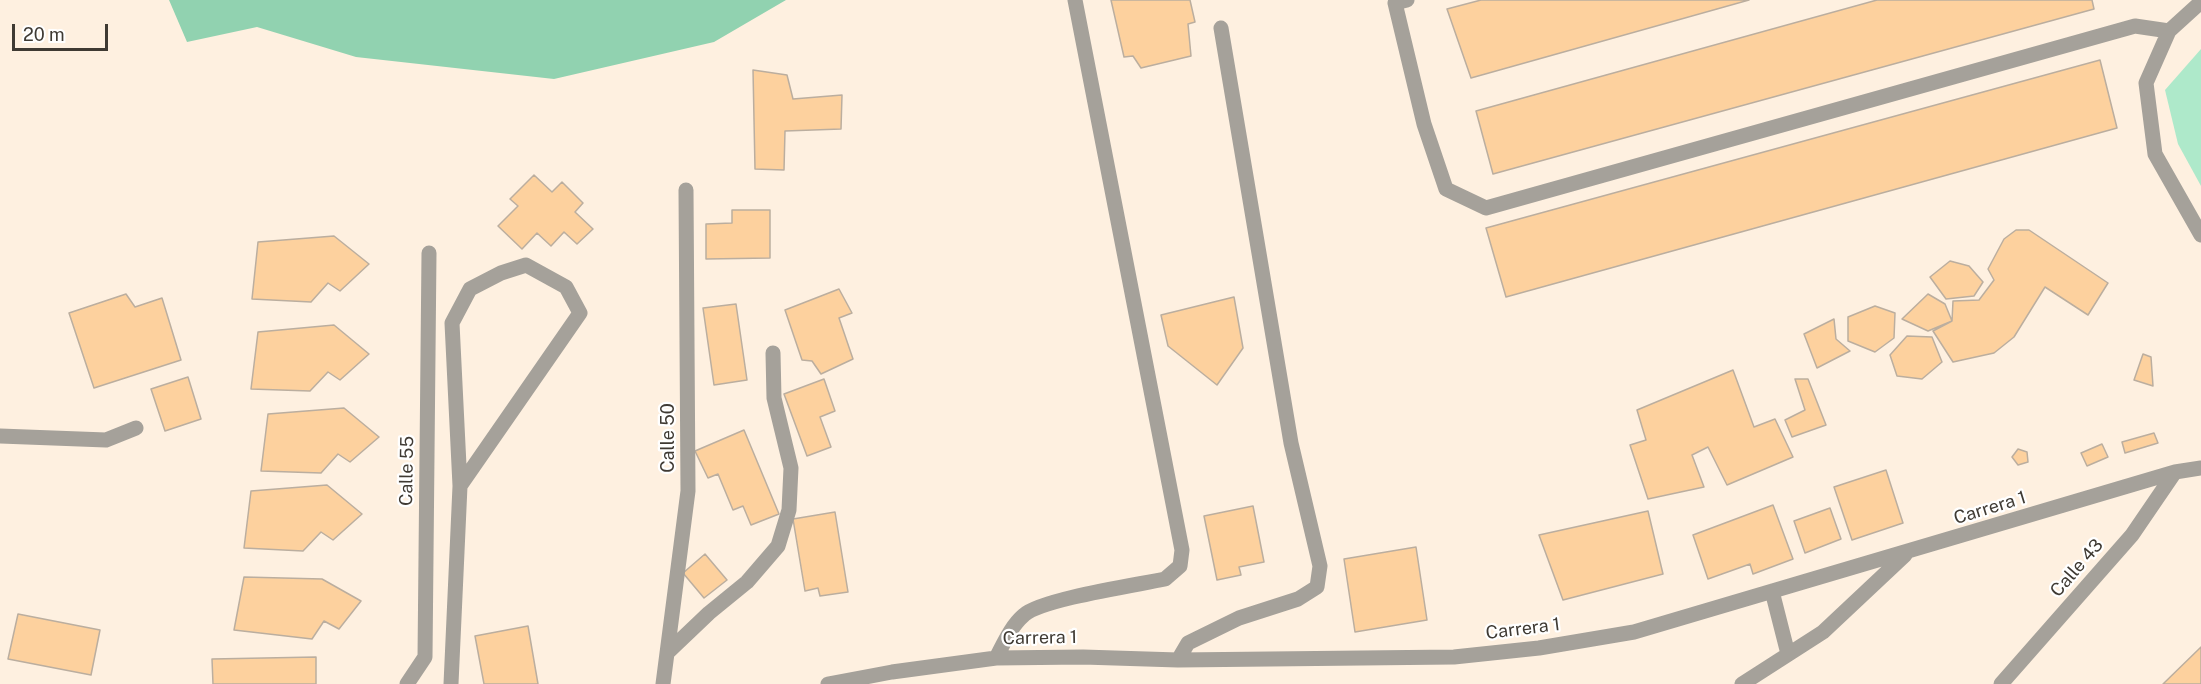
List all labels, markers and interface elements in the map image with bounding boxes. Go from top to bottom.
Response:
scale bar [15,12,111,50]
text: 20 m [23,24,65,45]
street label: Calle 50 [657,403,679,473]
street label: Calle 55 [396,436,418,506]
street label: Carrera 1 [1951,487,2029,529]
street label: Calle 43 [2046,535,2108,601]
street label: Carrera 1 [1485,614,1561,644]
street label: Carrera 1 [1002,627,1078,649]

